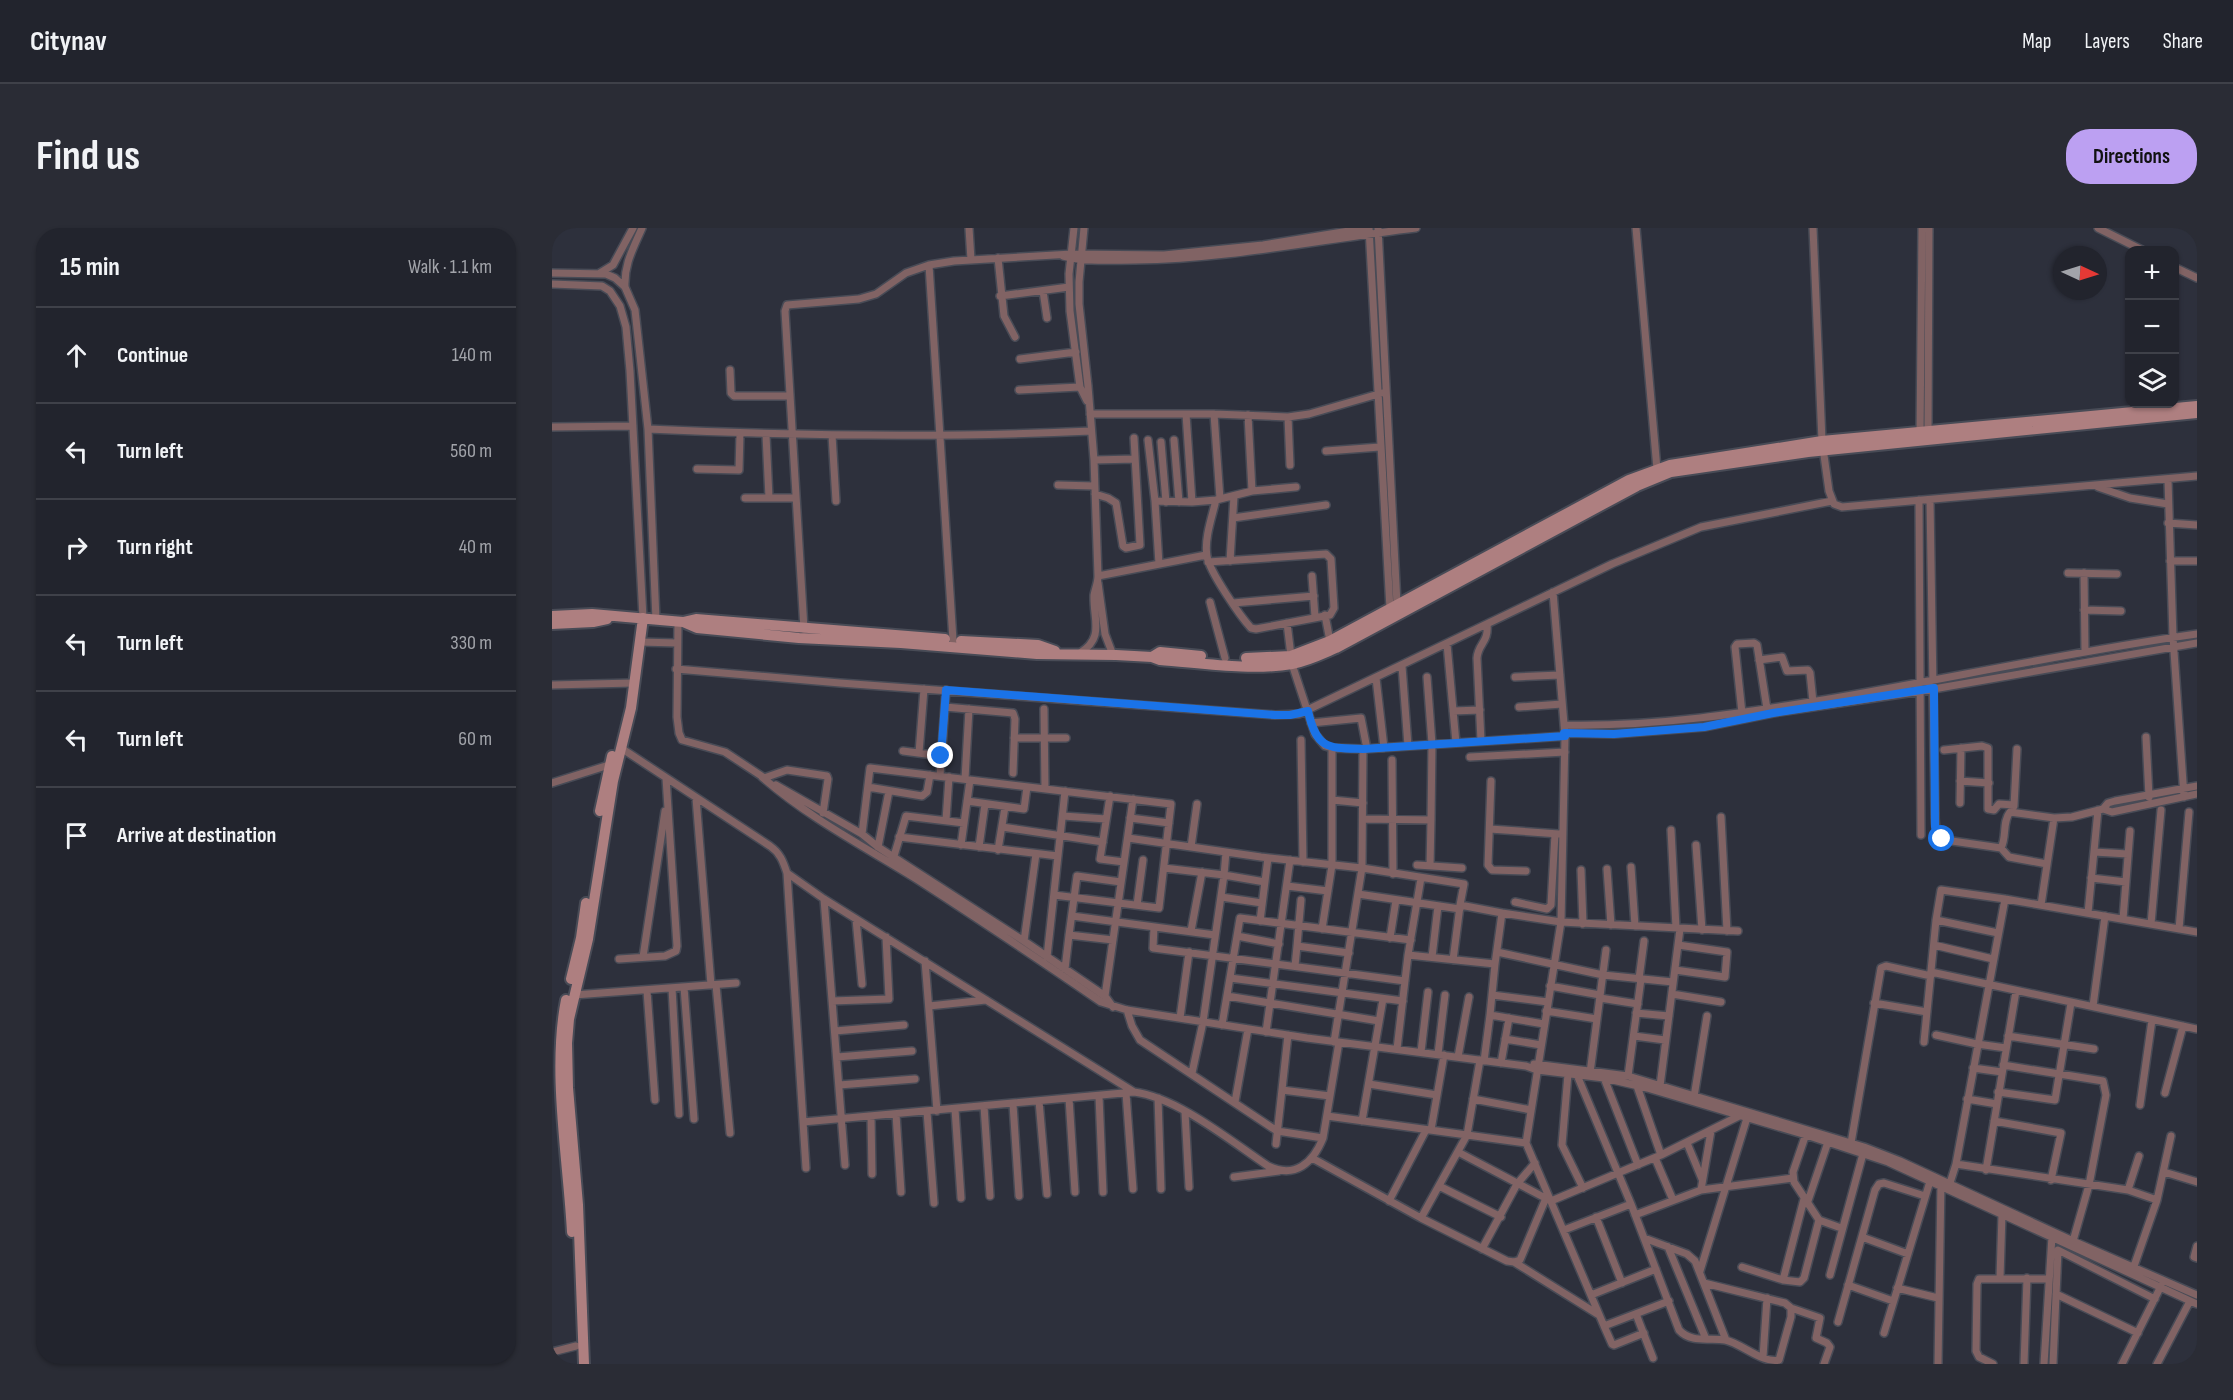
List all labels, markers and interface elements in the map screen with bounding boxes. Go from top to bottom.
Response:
text: Citynav [30,25,107,58]
text: Map [2022,29,2051,54]
text: Layers [2084,29,2130,54]
text: Share [2163,29,2203,54]
button: Directions [2066,129,2197,184]
text: Find us [36,131,140,182]
north arrow [2053,246,2107,300]
map controls [2125,246,2179,408]
button: + [2125,246,2179,300]
text: 15 min [60,252,120,283]
text: Walk · 1.1 km [408,255,492,279]
button: − [2125,300,2179,354]
icon: ahead [60,339,93,372]
text: Continue [117,342,188,369]
text: 140 m [452,343,492,367]
button: layers [2125,354,2179,408]
icon: left [60,435,93,468]
text: Turn left [117,438,183,465]
text: 560 m [450,439,492,463]
icon: right [60,531,93,564]
text: Turn right [117,534,193,561]
text: 40 m [459,535,492,559]
icon: left [60,627,93,660]
text: Turn left [117,630,183,657]
text: 330 m [450,631,492,655]
icon: left [60,723,93,756]
text: Turn left [117,726,183,753]
text: 60 m [458,727,492,751]
route end [927,742,953,768]
icon: arrive [60,819,93,852]
text: Arrive at destination [117,822,276,849]
route start [1928,825,1954,851]

